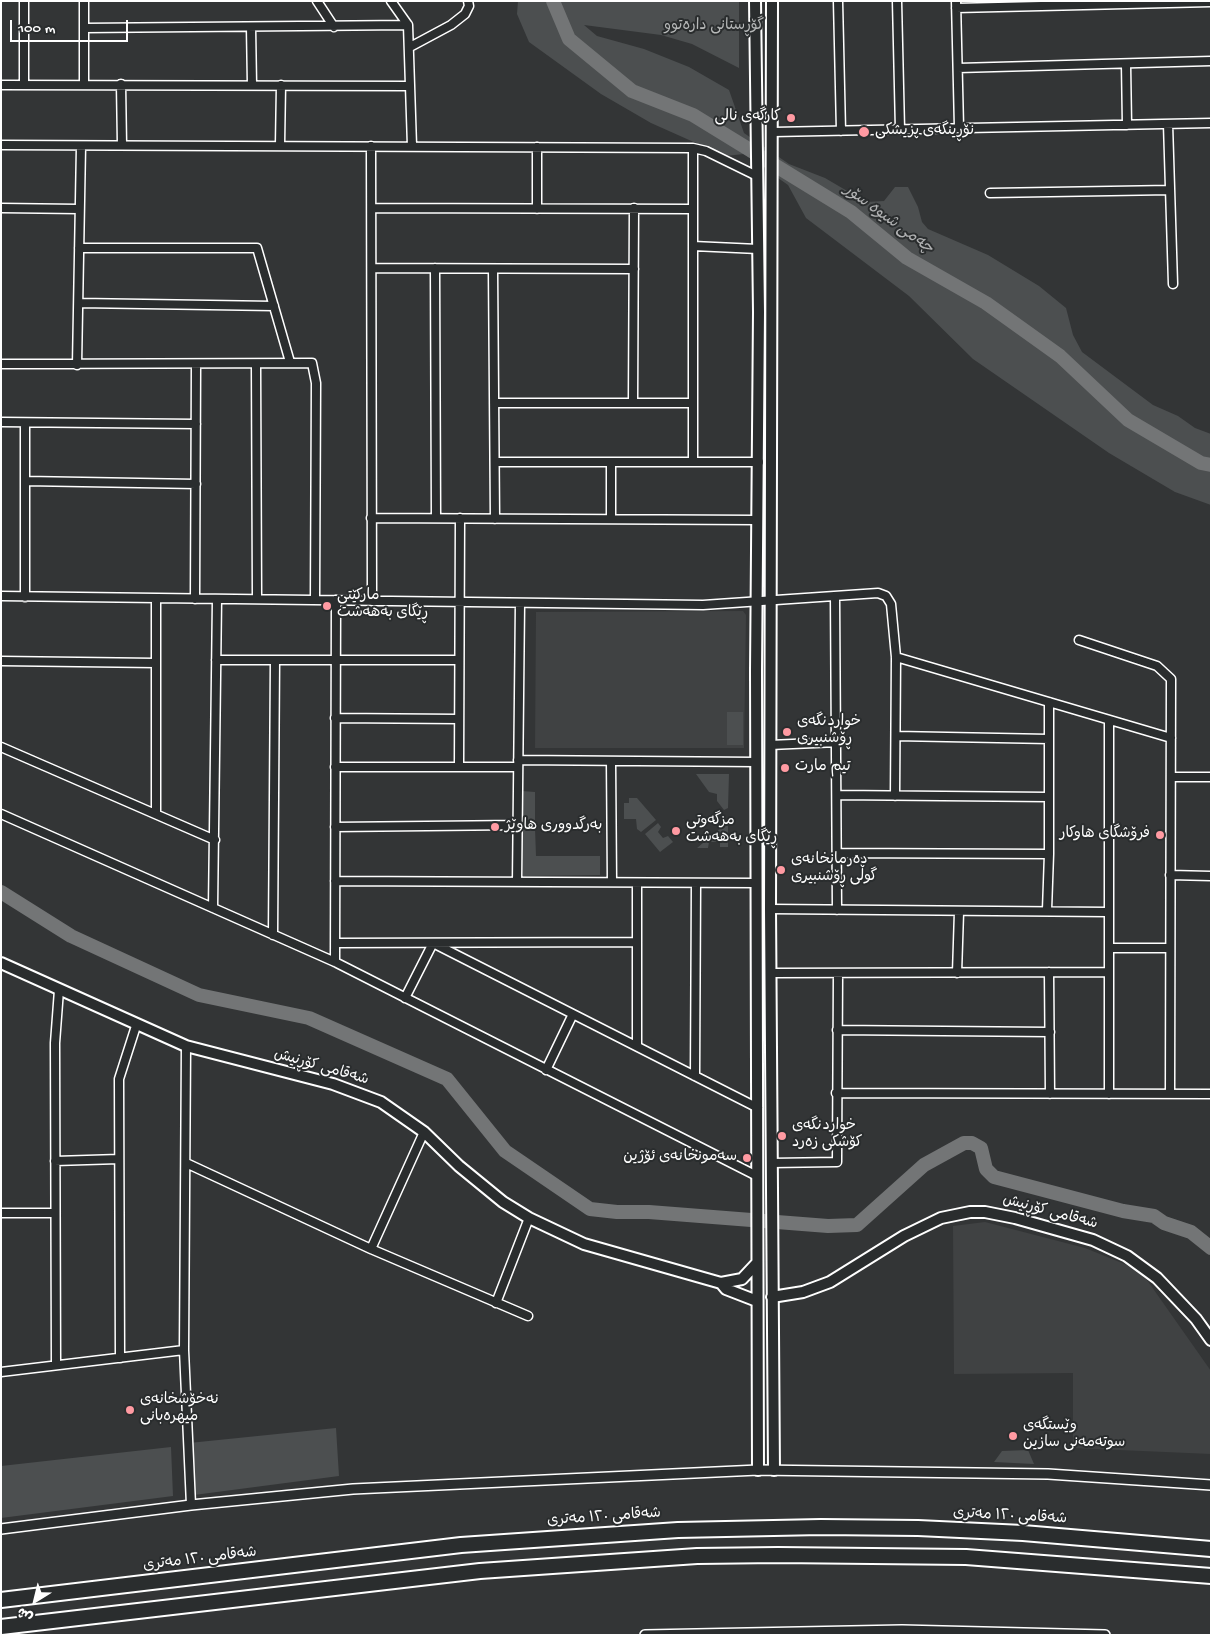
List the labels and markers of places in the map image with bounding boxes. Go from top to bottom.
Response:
place label: کارگەی نالی [714,109,781,127]
marker: کارگەی نالی [785,112,797,124]
place label: نۆڕینگەی پزیشکی [875,123,974,141]
marker: نۆڕینگەی پزیشکی [857,125,871,139]
place label: مارکێتی ڕێگای بەهەشت [337,588,428,623]
marker: مارکێتی ڕێگای بەهەشت [321,600,333,612]
place label: خواردنگەی ڕۆشنبیری [797,714,861,749]
marker: خواردنگەی ڕۆشنبیری [781,726,793,738]
place label: تیم مارت [795,759,851,777]
marker: تیم مارت [779,762,791,774]
place label: مزگەوتی ڕێگای بەھەشت [686,813,777,848]
place label: بەرگدووری هاوێژ [505,818,602,836]
marker: بەرگدووری هاوێژ [489,821,501,833]
marker: مزگەوتی ڕێگای بەھەشت [670,825,682,837]
place label: فرۆشگای ھاوکار [1060,826,1150,844]
marker: فرۆشگای ھاوکار [1154,829,1166,841]
place label: دەرمانخانەی گوڵی ڕۆشنبیری [791,852,877,887]
marker: دەرمانخانەی گوڵی ڕۆشنبیری [775,864,787,876]
place label: خواردنگەی کۆشکی زەرد [792,1118,862,1153]
marker: خواردنگەی کۆشکی زەرد [776,1130,788,1142]
place label: سەمونخانەی ئۆژین [623,1149,737,1167]
marker: سەمونخانەی ئۆژین [741,1152,753,1164]
place label: نەخۆشخانەی میهرەبانی [140,1392,219,1427]
marker: نەخۆشخانەی میهرەبانی [124,1404,136,1416]
place label: وێستگەی سوتەمەنی سازین [1023,1418,1125,1453]
marker: وێستگەی سوتەمەنی سازین [1007,1430,1019,1442]

